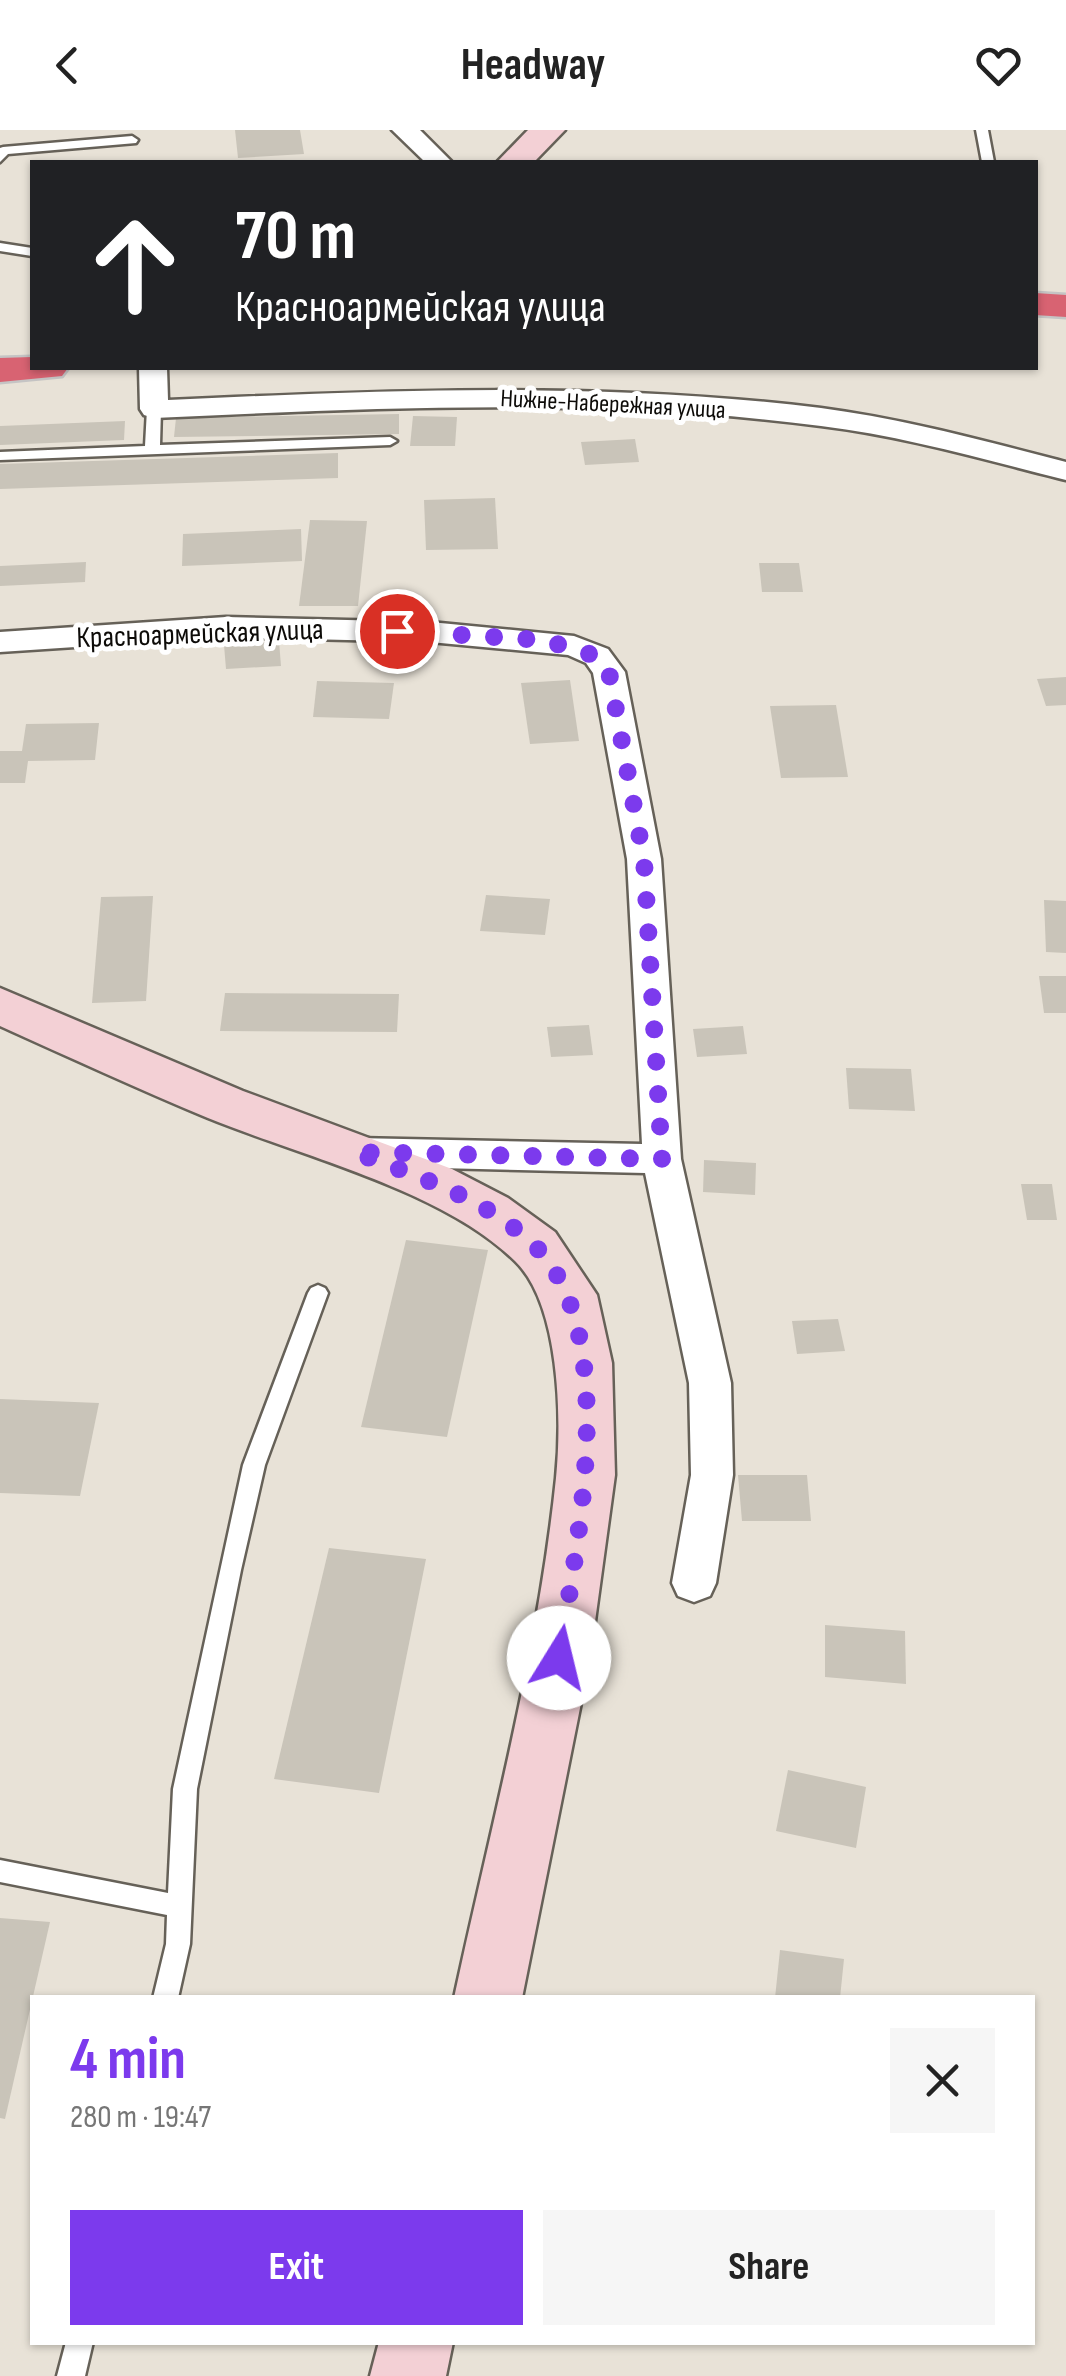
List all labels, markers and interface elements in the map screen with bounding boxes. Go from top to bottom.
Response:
icon: back [40,38,95,93]
text: Headway [461,38,605,93]
icon: heart [971,38,1026,93]
text: 70 m [235,195,356,279]
icon: ahead [70,200,200,330]
text: Красноармейская улица [235,280,606,335]
street label: Нижне-Набережная улица [499,383,726,426]
pin [355,589,440,674]
icon: arrive [370,604,425,659]
street label: Красноармейская улица [76,612,324,656]
position arrow [507,1606,611,1710]
text: 4 min [70,2024,186,2096]
button: close [890,2028,995,2133]
text: 280 m · 19:47 [70,2098,211,2137]
button: Exit [70,2210,523,2325]
button: Share [543,2210,995,2325]

